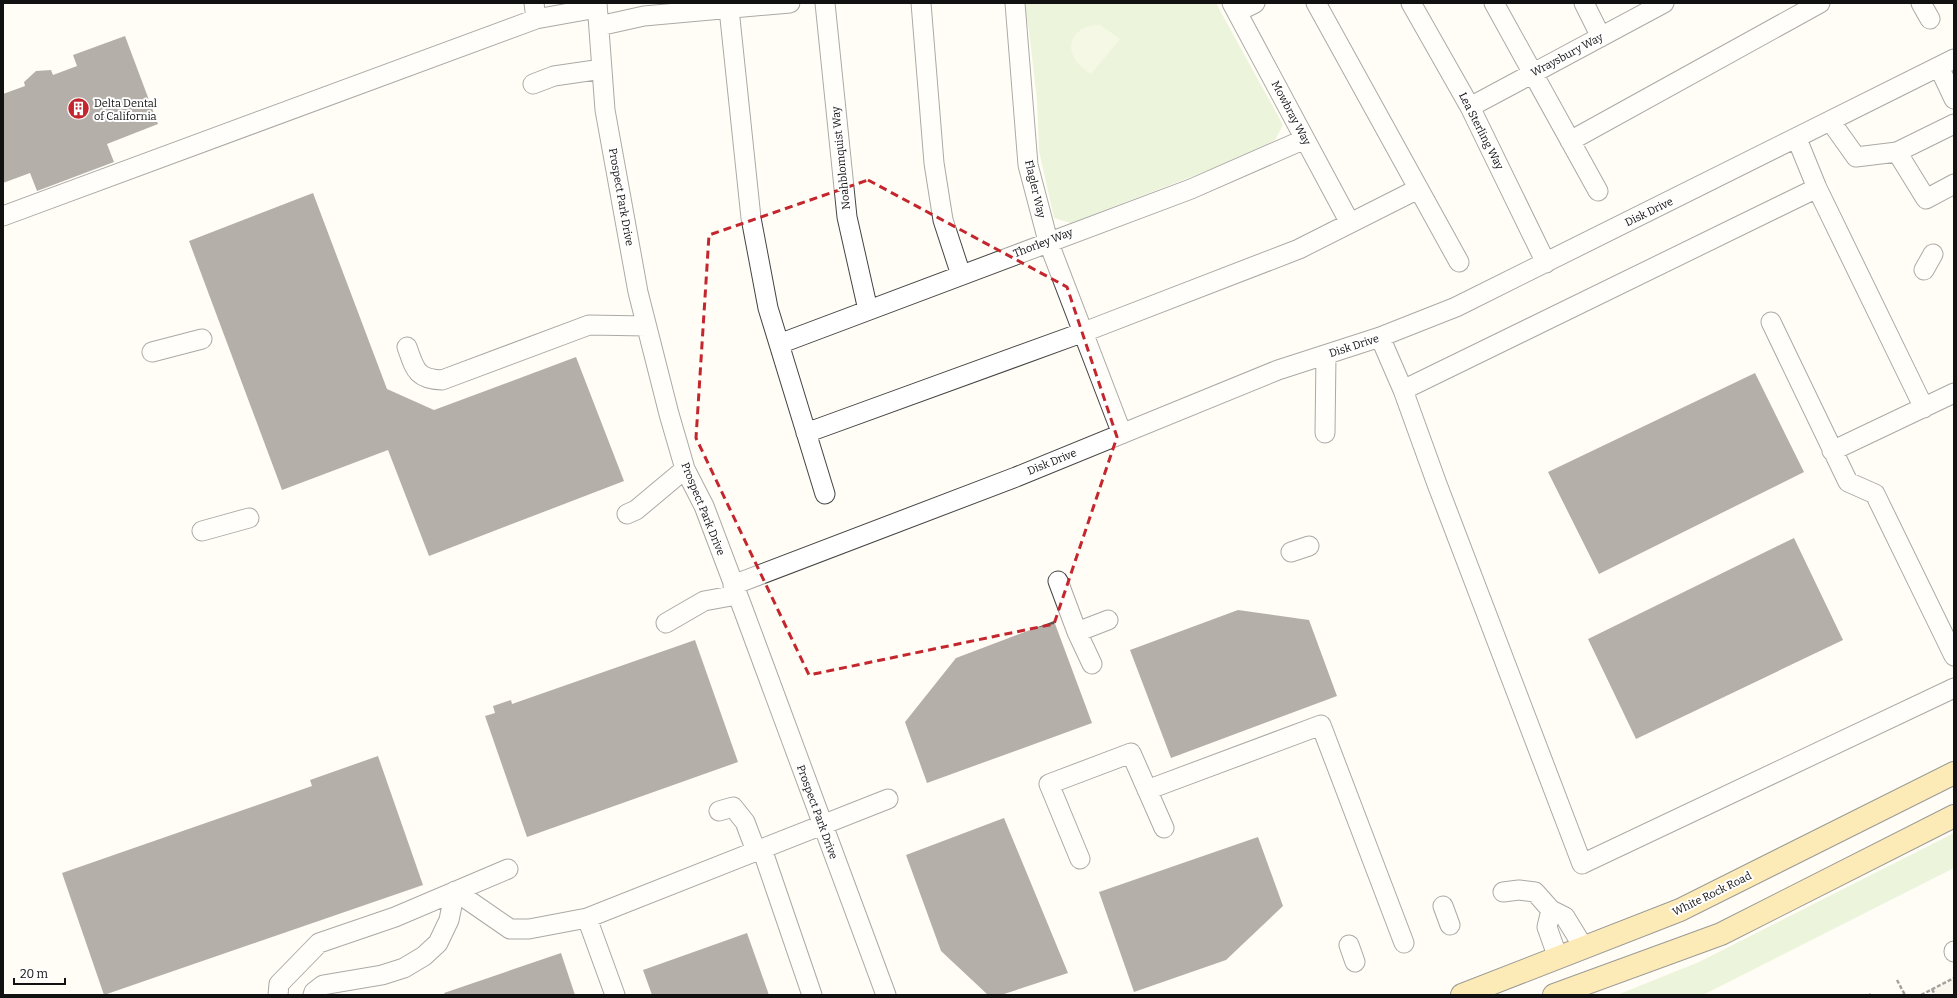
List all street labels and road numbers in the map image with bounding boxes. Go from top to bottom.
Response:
street label: Wraysbury Way [1529,30,1605,79]
street label: Mowbray Way [1269,79,1313,147]
street label: Lea Sterling Way [1456,90,1506,172]
street label: Noahblomquist Way [829,106,853,210]
street label: Prospect Park Drive [606,147,636,247]
street label: Flagler Way [1022,159,1048,219]
street label: Disk Drive [1623,195,1675,229]
street label: Thorley Way [1011,226,1075,260]
street label: Disk Drive [1327,332,1381,360]
street label: Disk Drive [1026,446,1078,478]
street label: Prospect Park Drive [678,460,728,558]
street label: Prospect Park Drive [794,763,840,861]
street label: White Rock Road [1670,869,1754,919]

